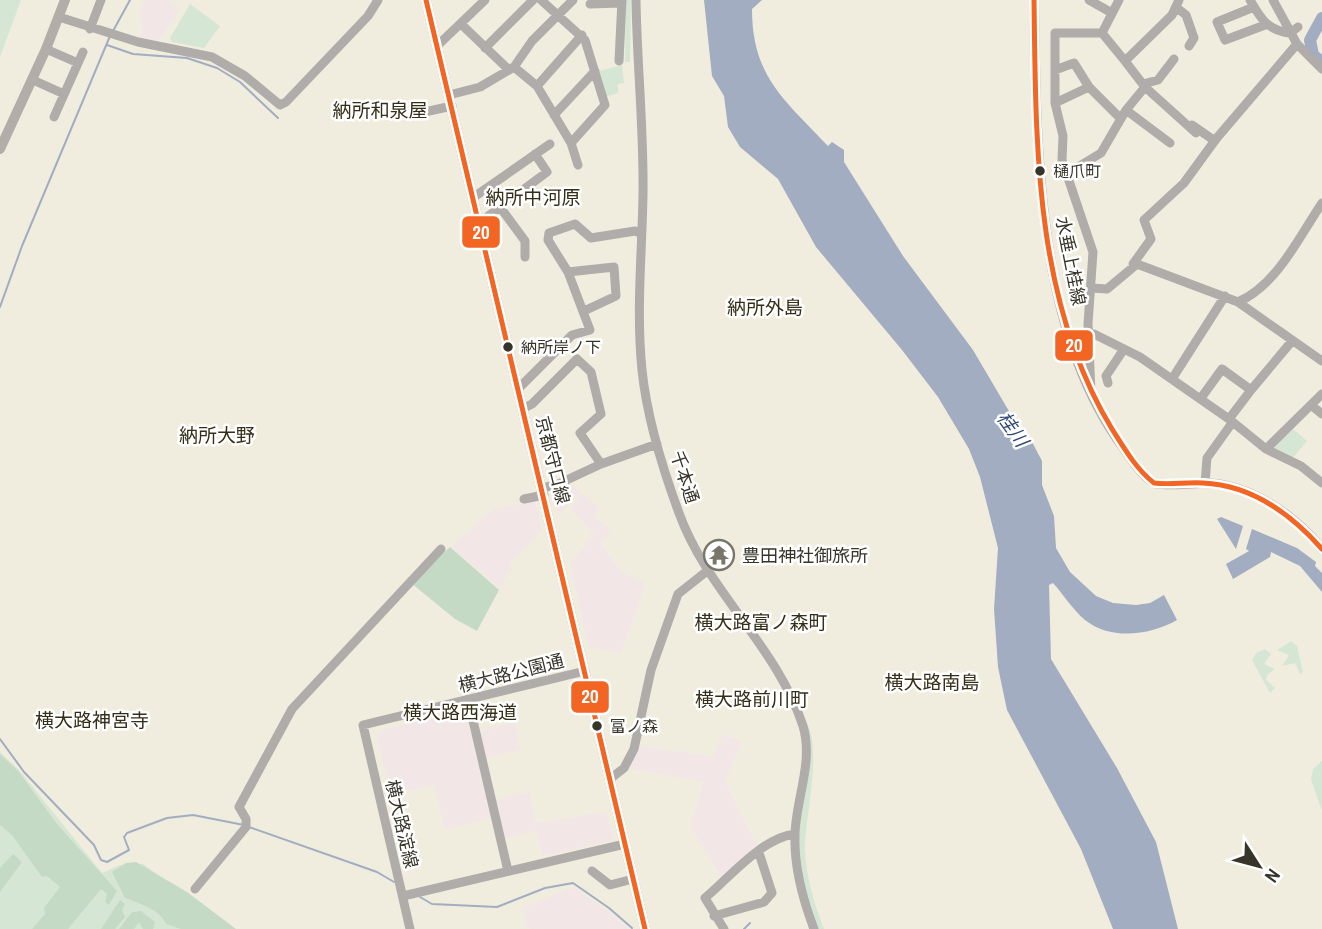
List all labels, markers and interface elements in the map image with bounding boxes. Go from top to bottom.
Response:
district label: 納所和泉屋 [332,97,428,123]
place label: 樋爪町 [1053,160,1101,182]
marker: 樋爪町 [1033,164,1047,178]
district label: 納所中河原 [485,184,581,210]
street label: 水垂上桂線 [1050,214,1092,308]
line badge: 20 [461,215,501,249]
text: 20 [472,219,490,245]
district label: 納所外島 [727,294,803,320]
line badge: 20 [1054,329,1094,362]
text: 20 [1065,332,1083,358]
place label: 納所岸ノ下 [521,336,601,358]
marker: 納所岸ノ下 [501,340,515,354]
water label: 桂川 [991,406,1036,454]
street label: 京都守口線 [530,413,576,507]
district label: 納所大野 [179,422,255,448]
street label: 千本通 [665,447,705,507]
temple icon: 豊田神社御旅所 [702,538,736,572]
place label: 豊田神社御旅所 [742,543,868,568]
district label: 横大路富ノ森町 [694,609,828,635]
street label: 横大路公園通 [456,648,566,698]
district label: 横大路南島 [884,669,980,695]
line badge: 20 [570,680,610,714]
text: 20 [581,683,599,709]
district label: 横大路前川町 [695,686,809,712]
district label: 横大路西海道 [403,699,517,725]
district label: 横大路神宮寺 [35,707,149,733]
place label: 富ノ森 [610,715,658,737]
marker: 富ノ森 [590,719,604,733]
street label: 横大路淀線 [380,777,424,871]
north arrow [1224,831,1294,901]
text: N [1259,864,1287,888]

